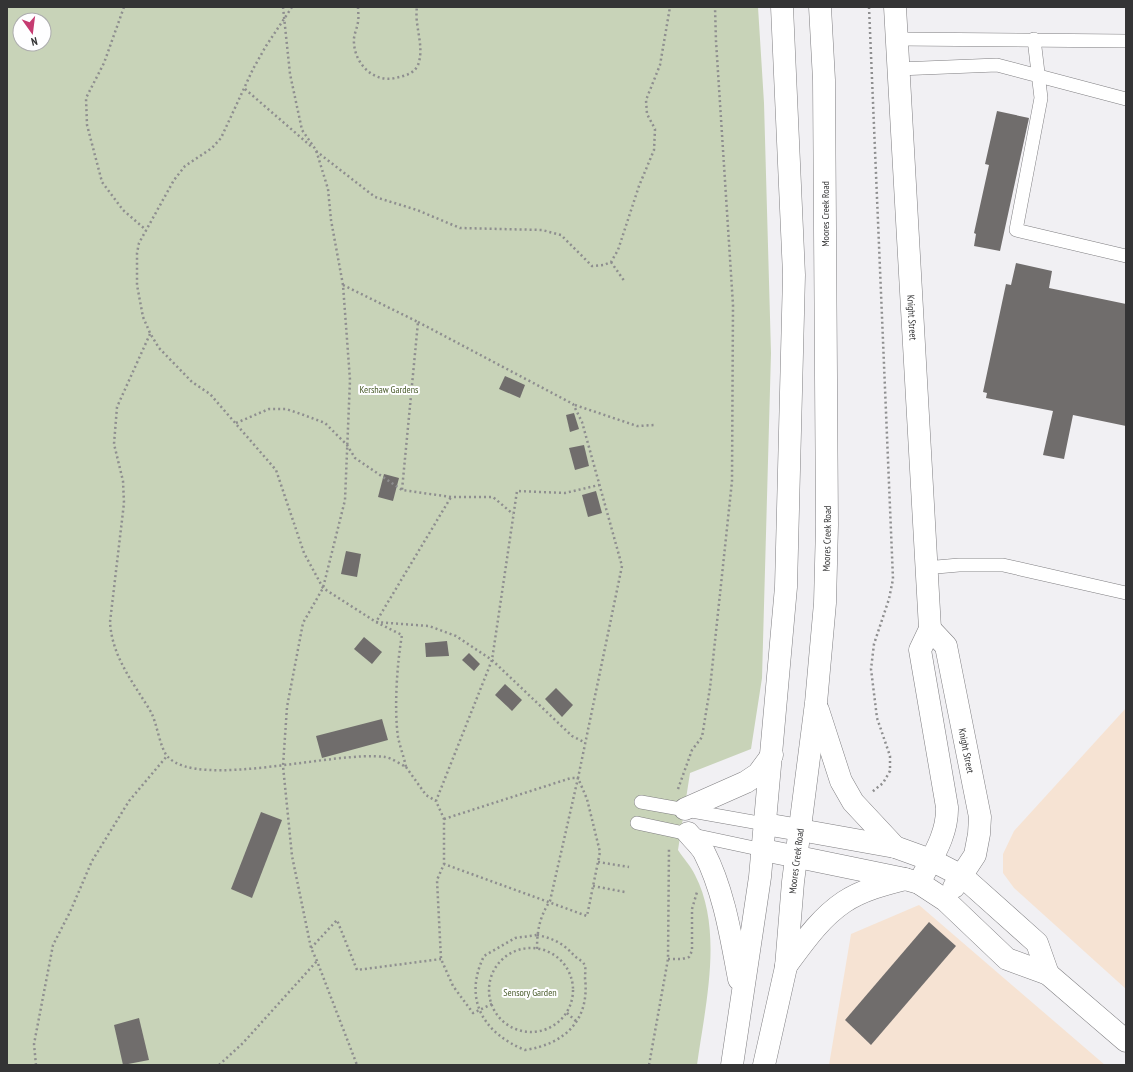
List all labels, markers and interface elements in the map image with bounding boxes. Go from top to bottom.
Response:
north arrow [12,12,52,52]
text: N [30,34,39,49]
street label: Moores Creek Road [819,181,832,247]
street label: Knight Street [904,294,920,341]
park label: Kershaw Gardens [360,383,419,396]
street label: Moores Creek Road [820,506,834,572]
street label: Knight Street [955,727,977,775]
street label: Moores Creek Road [786,828,807,894]
park label: Sensory Garden [503,986,557,999]

